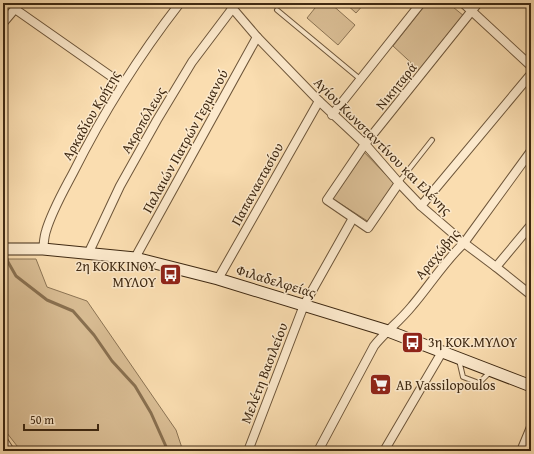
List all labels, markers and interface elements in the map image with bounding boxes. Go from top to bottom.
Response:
street label: Νικηταρά [371,58,422,114]
street label: Αρκαδίου Κρήτης [57,66,125,164]
street label: Παλαιών Πατρών Γερμανού [137,66,233,216]
street label: Αγίου Κωνσταντίνου και Ελένης [310,73,457,220]
street label: Ακροπόλεως [116,83,170,157]
street label: Παπαναστασίου [226,139,288,229]
street label: Αραχώβης [410,224,464,284]
place label: 2η ΚΟΚΚΙΝΟΥ ΜΥΛΟΥ [75,256,157,292]
street label: Φιλαδελφείας [234,259,318,303]
bus stop icon: 2η ΚΟΚΚΙΝΟΥ ΜΥΛΟΥ [158,261,184,287]
street label: Μελέτη Βασιλείου [236,320,292,426]
bus stop icon: 3η ΚΟΚ.ΜΥΛΟΥ [399,329,425,355]
place label: 3η ΚΟΚ.ΜΥΛΟΥ [428,332,518,352]
supermarket icon: AB Vassilopoulos [367,372,393,398]
place label: AB Vassilopoulos [396,375,496,395]
scale bar [24,406,98,432]
text: 50 m [30,411,54,428]

